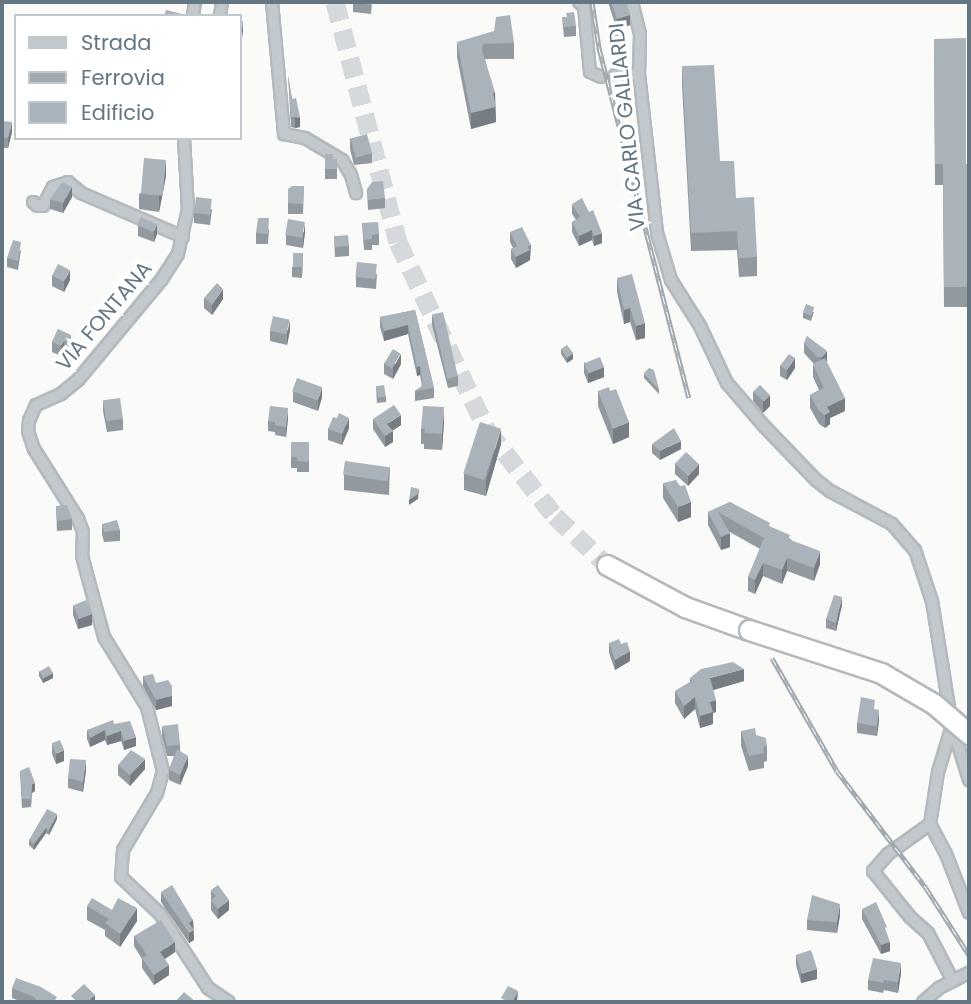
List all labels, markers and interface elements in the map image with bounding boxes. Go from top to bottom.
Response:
legend [14,14,242,140]
street label: VIA CARLO GALLARDI [604,22,650,232]
text: Strada [81,28,151,57]
text: Ferrovia [81,63,165,92]
text: Edificio [81,98,155,127]
street label: VIA FONTANA [51,256,157,376]

